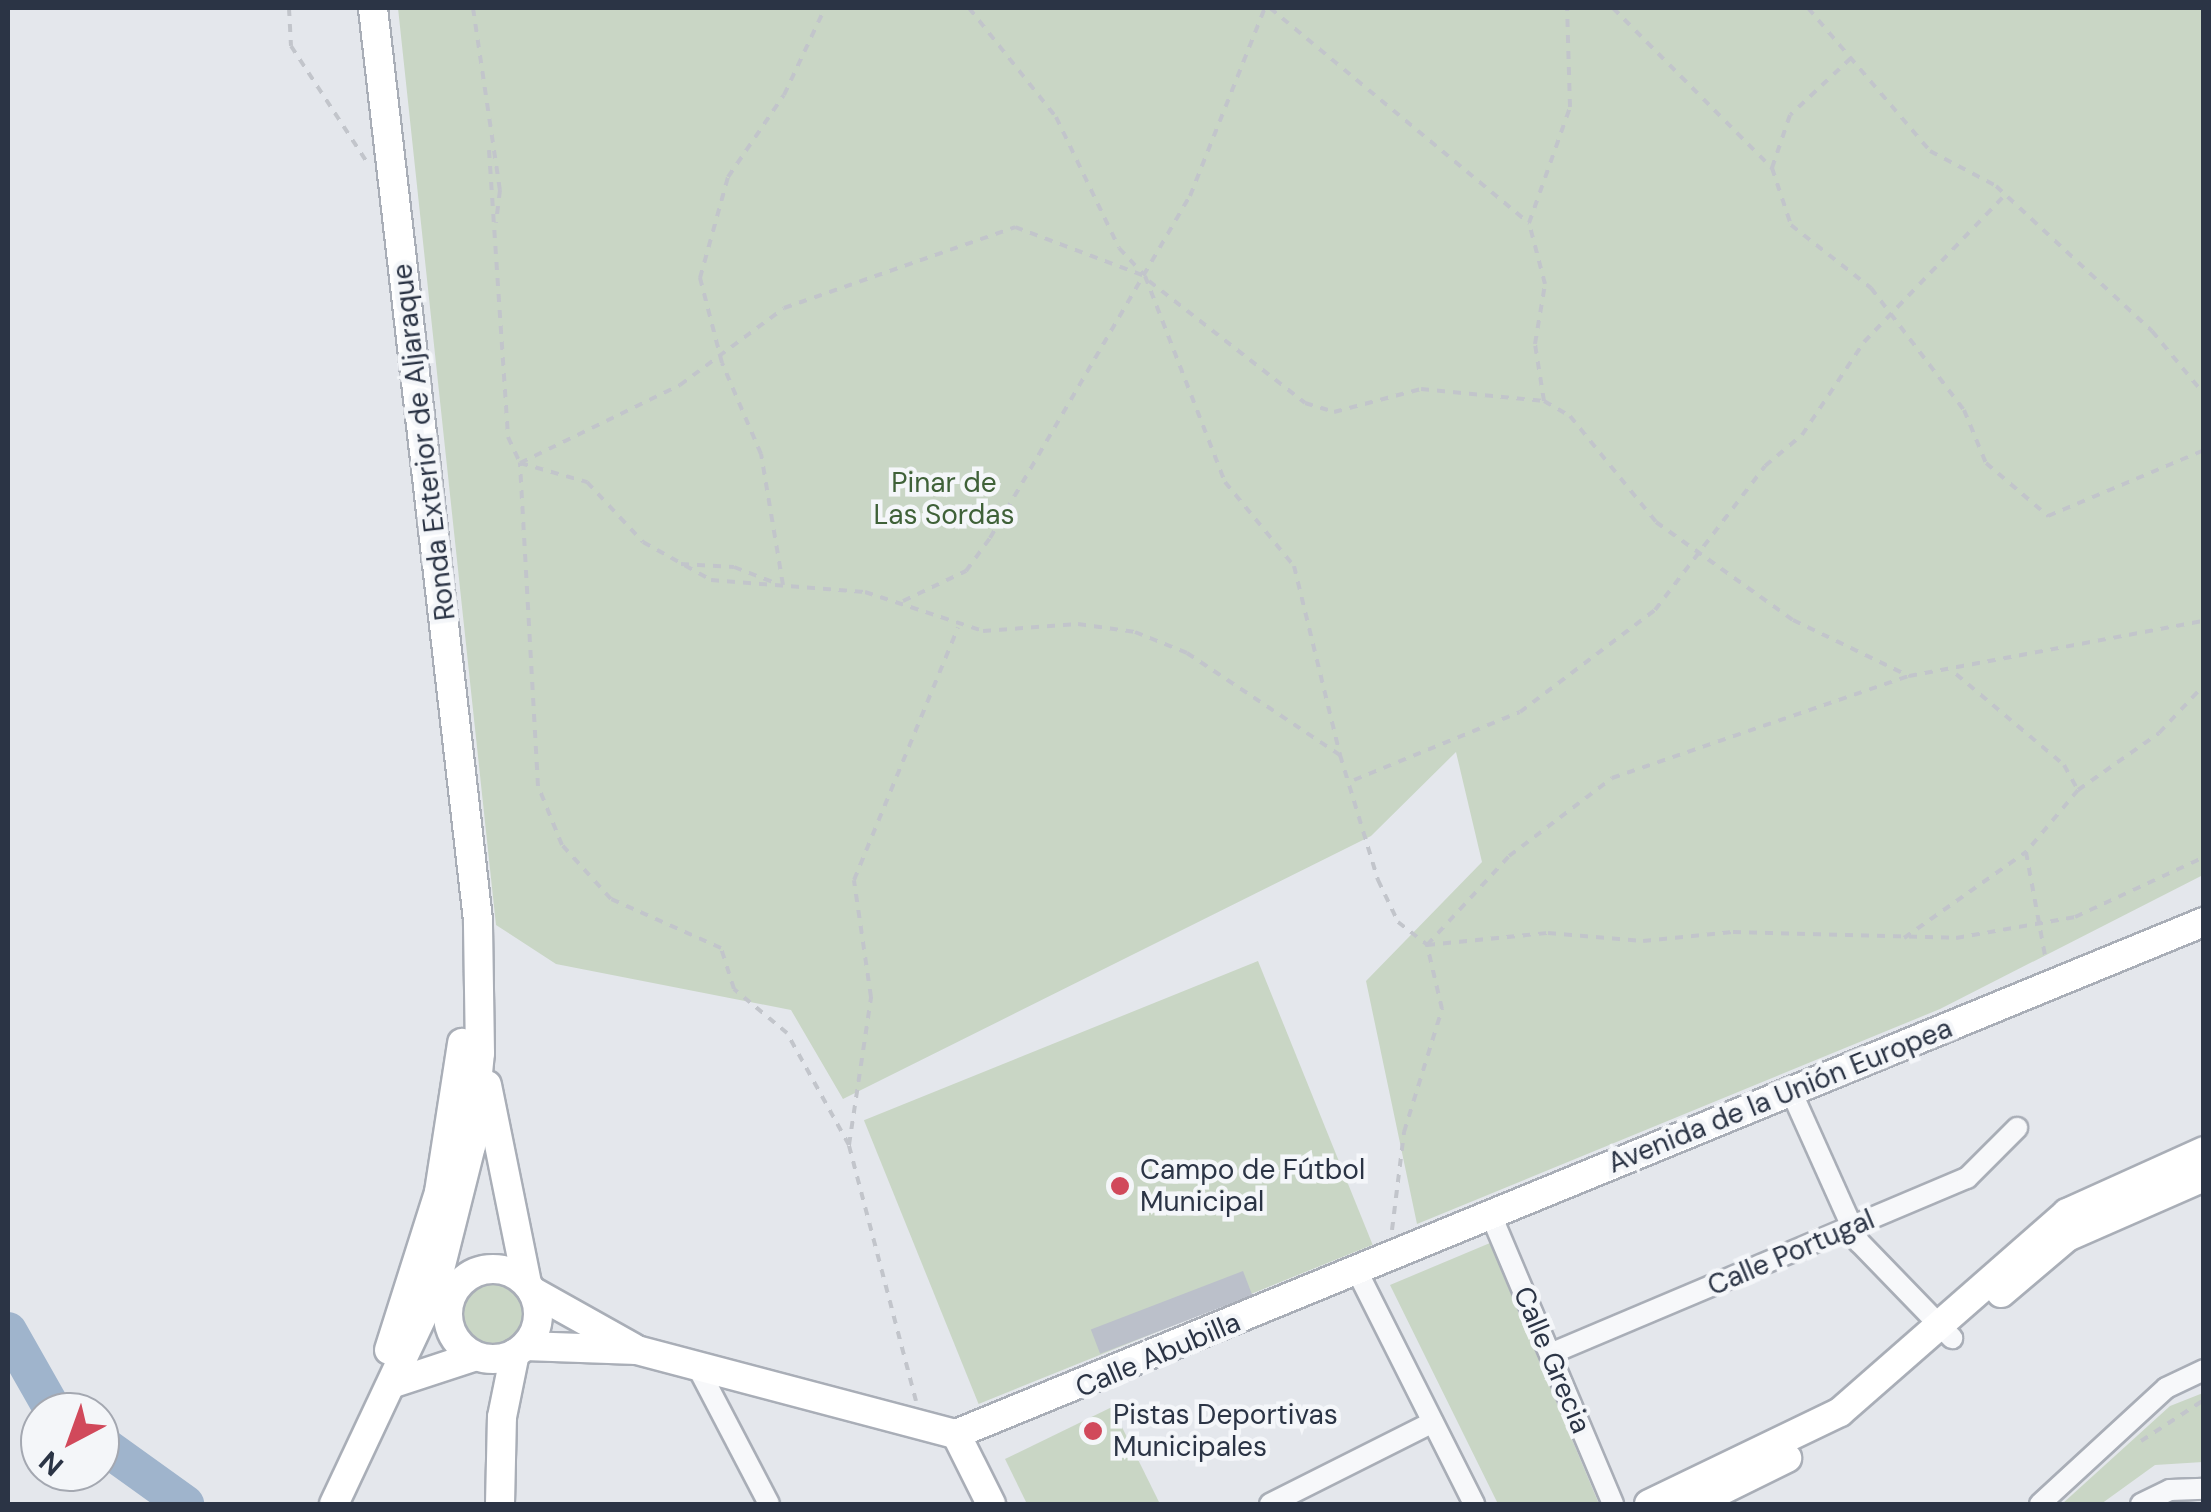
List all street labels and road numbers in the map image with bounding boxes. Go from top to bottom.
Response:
street label: Ronda Exterior de Aljaraque [385,262,463,622]
street label: Avenida de la Unión Europea [1603,1011,1957,1181]
street label: Calle Portugal [1703,1203,1879,1303]
street label: Calle Grecia [1506,1282,1598,1438]
street label: Calle Abubilla [1071,1305,1245,1405]

